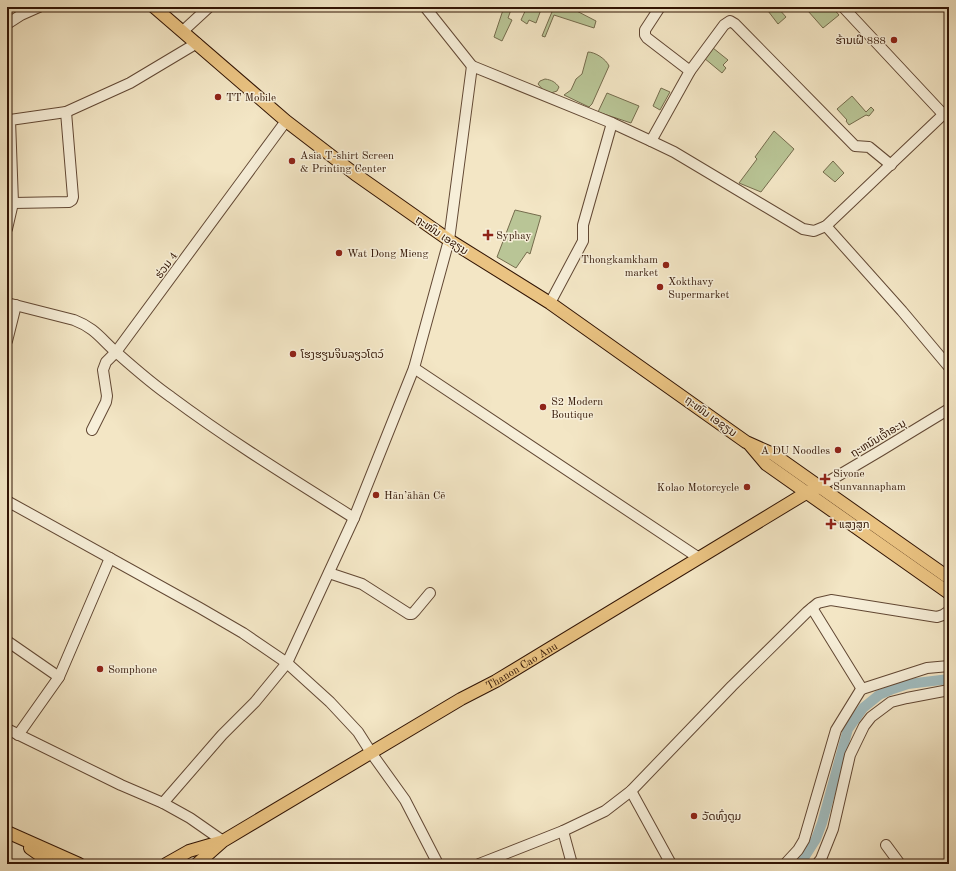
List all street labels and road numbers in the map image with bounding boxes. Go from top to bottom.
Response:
street label: ຖະໜົນ ເອຊຽນ [413,214,470,258]
street label: ຮ່ວມ 4 [153,250,180,281]
street label: ຖະໜົນ ເອຊຽນ [682,394,739,440]
street label: ຖະຫນົນເຈົ້າອະນຸ [847,415,909,461]
street label: Thanon Cao Anu [484,641,560,692]

